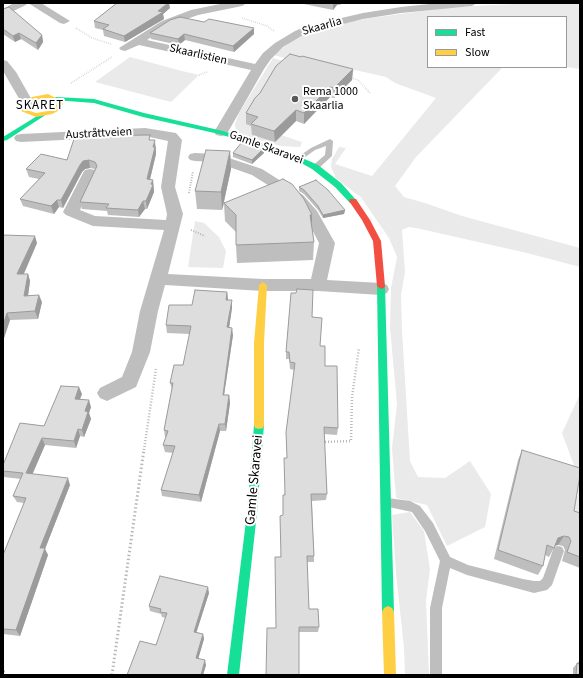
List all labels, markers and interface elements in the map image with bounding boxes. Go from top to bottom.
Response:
street label: Skaarlia [301,14,343,40]
legend [427,16,567,68]
text: Fast [465,24,485,41]
street label: Skaarlistien [168,41,228,69]
text: Slow [465,44,490,61]
place label: Rema 1000 Skaarlia [303,85,358,113]
marker: Rema 1000 Skaarlia [290,94,300,104]
district label: SKARET [16,98,64,114]
street label: Austråttveien [65,125,133,143]
street label: Gamle Skaravei [227,128,305,168]
street label: Gamle Skaravei [243,434,267,526]

